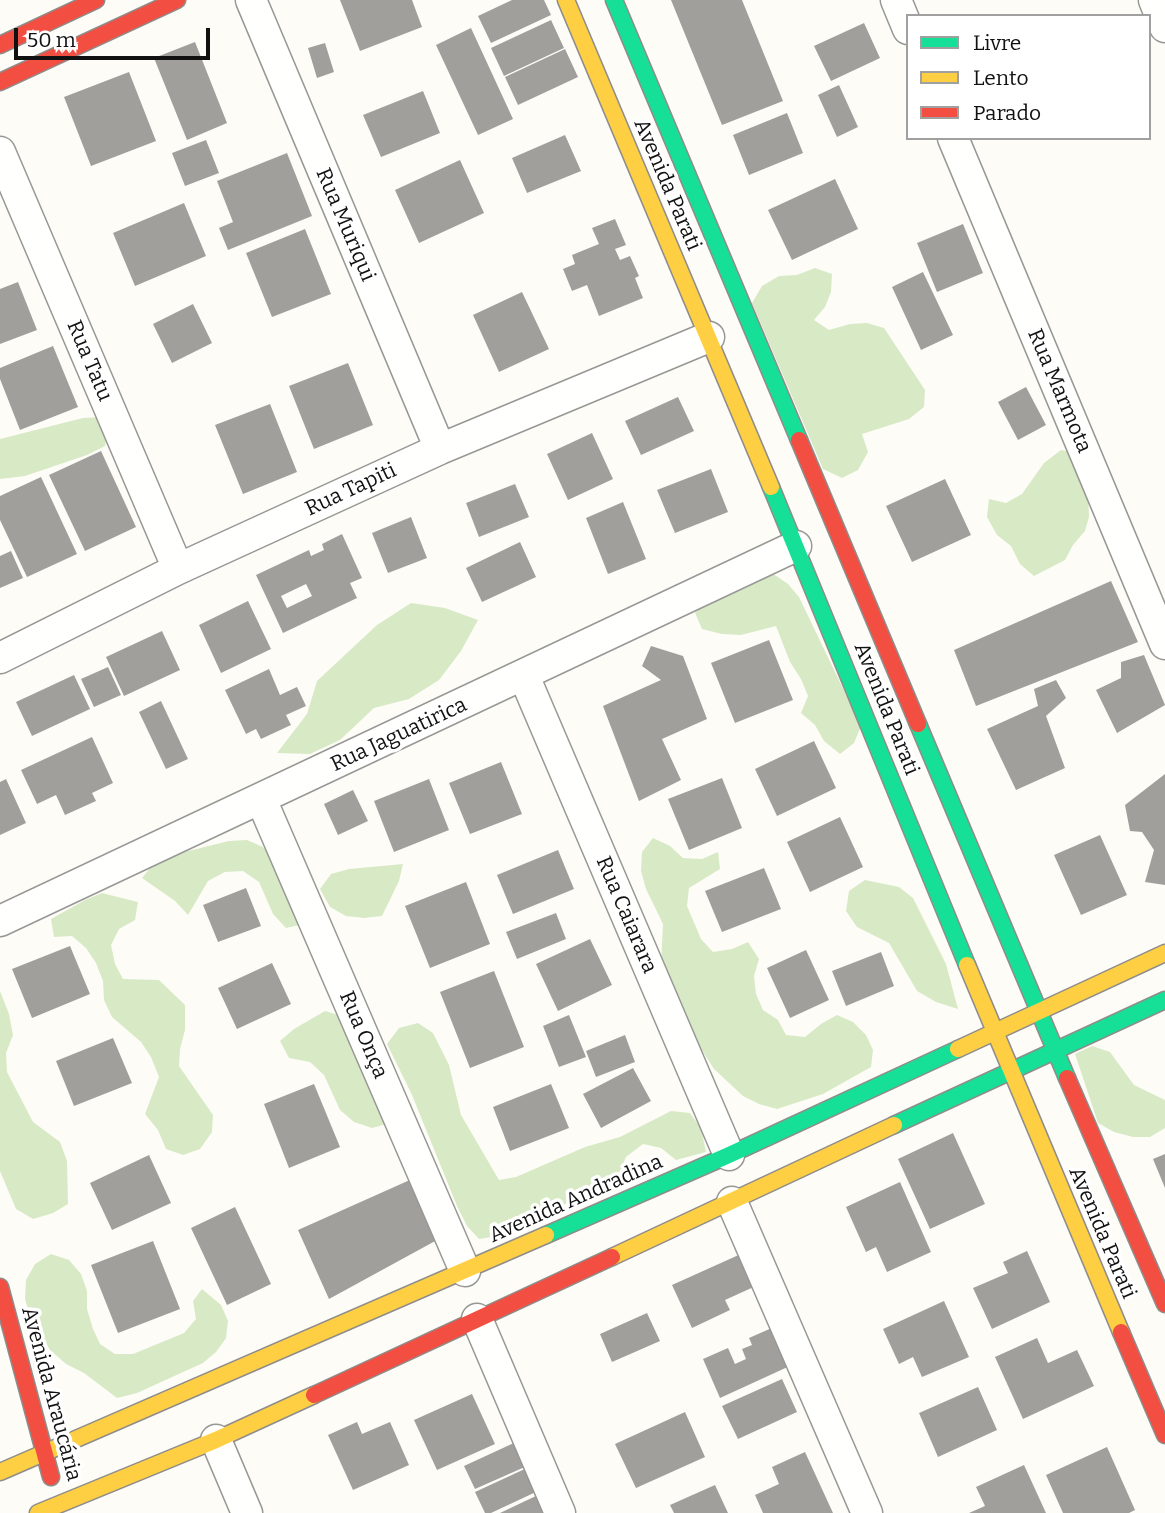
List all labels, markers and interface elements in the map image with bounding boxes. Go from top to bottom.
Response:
scale bar [18,14,214,58]
legend [906,14,1151,140]
text: 50 m [27,27,76,53]
text: Livre [973,30,1021,56]
text: Lento [973,65,1029,91]
text: Parado [973,100,1041,126]
street label: Avenida Parati [628,115,706,255]
street label: Rua Muriqui [310,165,380,285]
street label: Rua Tatu [61,317,117,405]
street label: Rua Marmota [1022,325,1096,457]
street label: Rua Tapiti [302,458,400,522]
street label: Avenida Parati [848,639,924,779]
street label: Rua Jaguatirica [327,692,471,778]
street label: Rua Caiarara [590,853,662,977]
street label: Rua Onça [333,987,393,1083]
street label: Avenida Andradina [485,1149,667,1249]
street label: Avenida Parati [1063,1163,1141,1303]
street label: Avenida Araucária [16,1304,86,1484]

